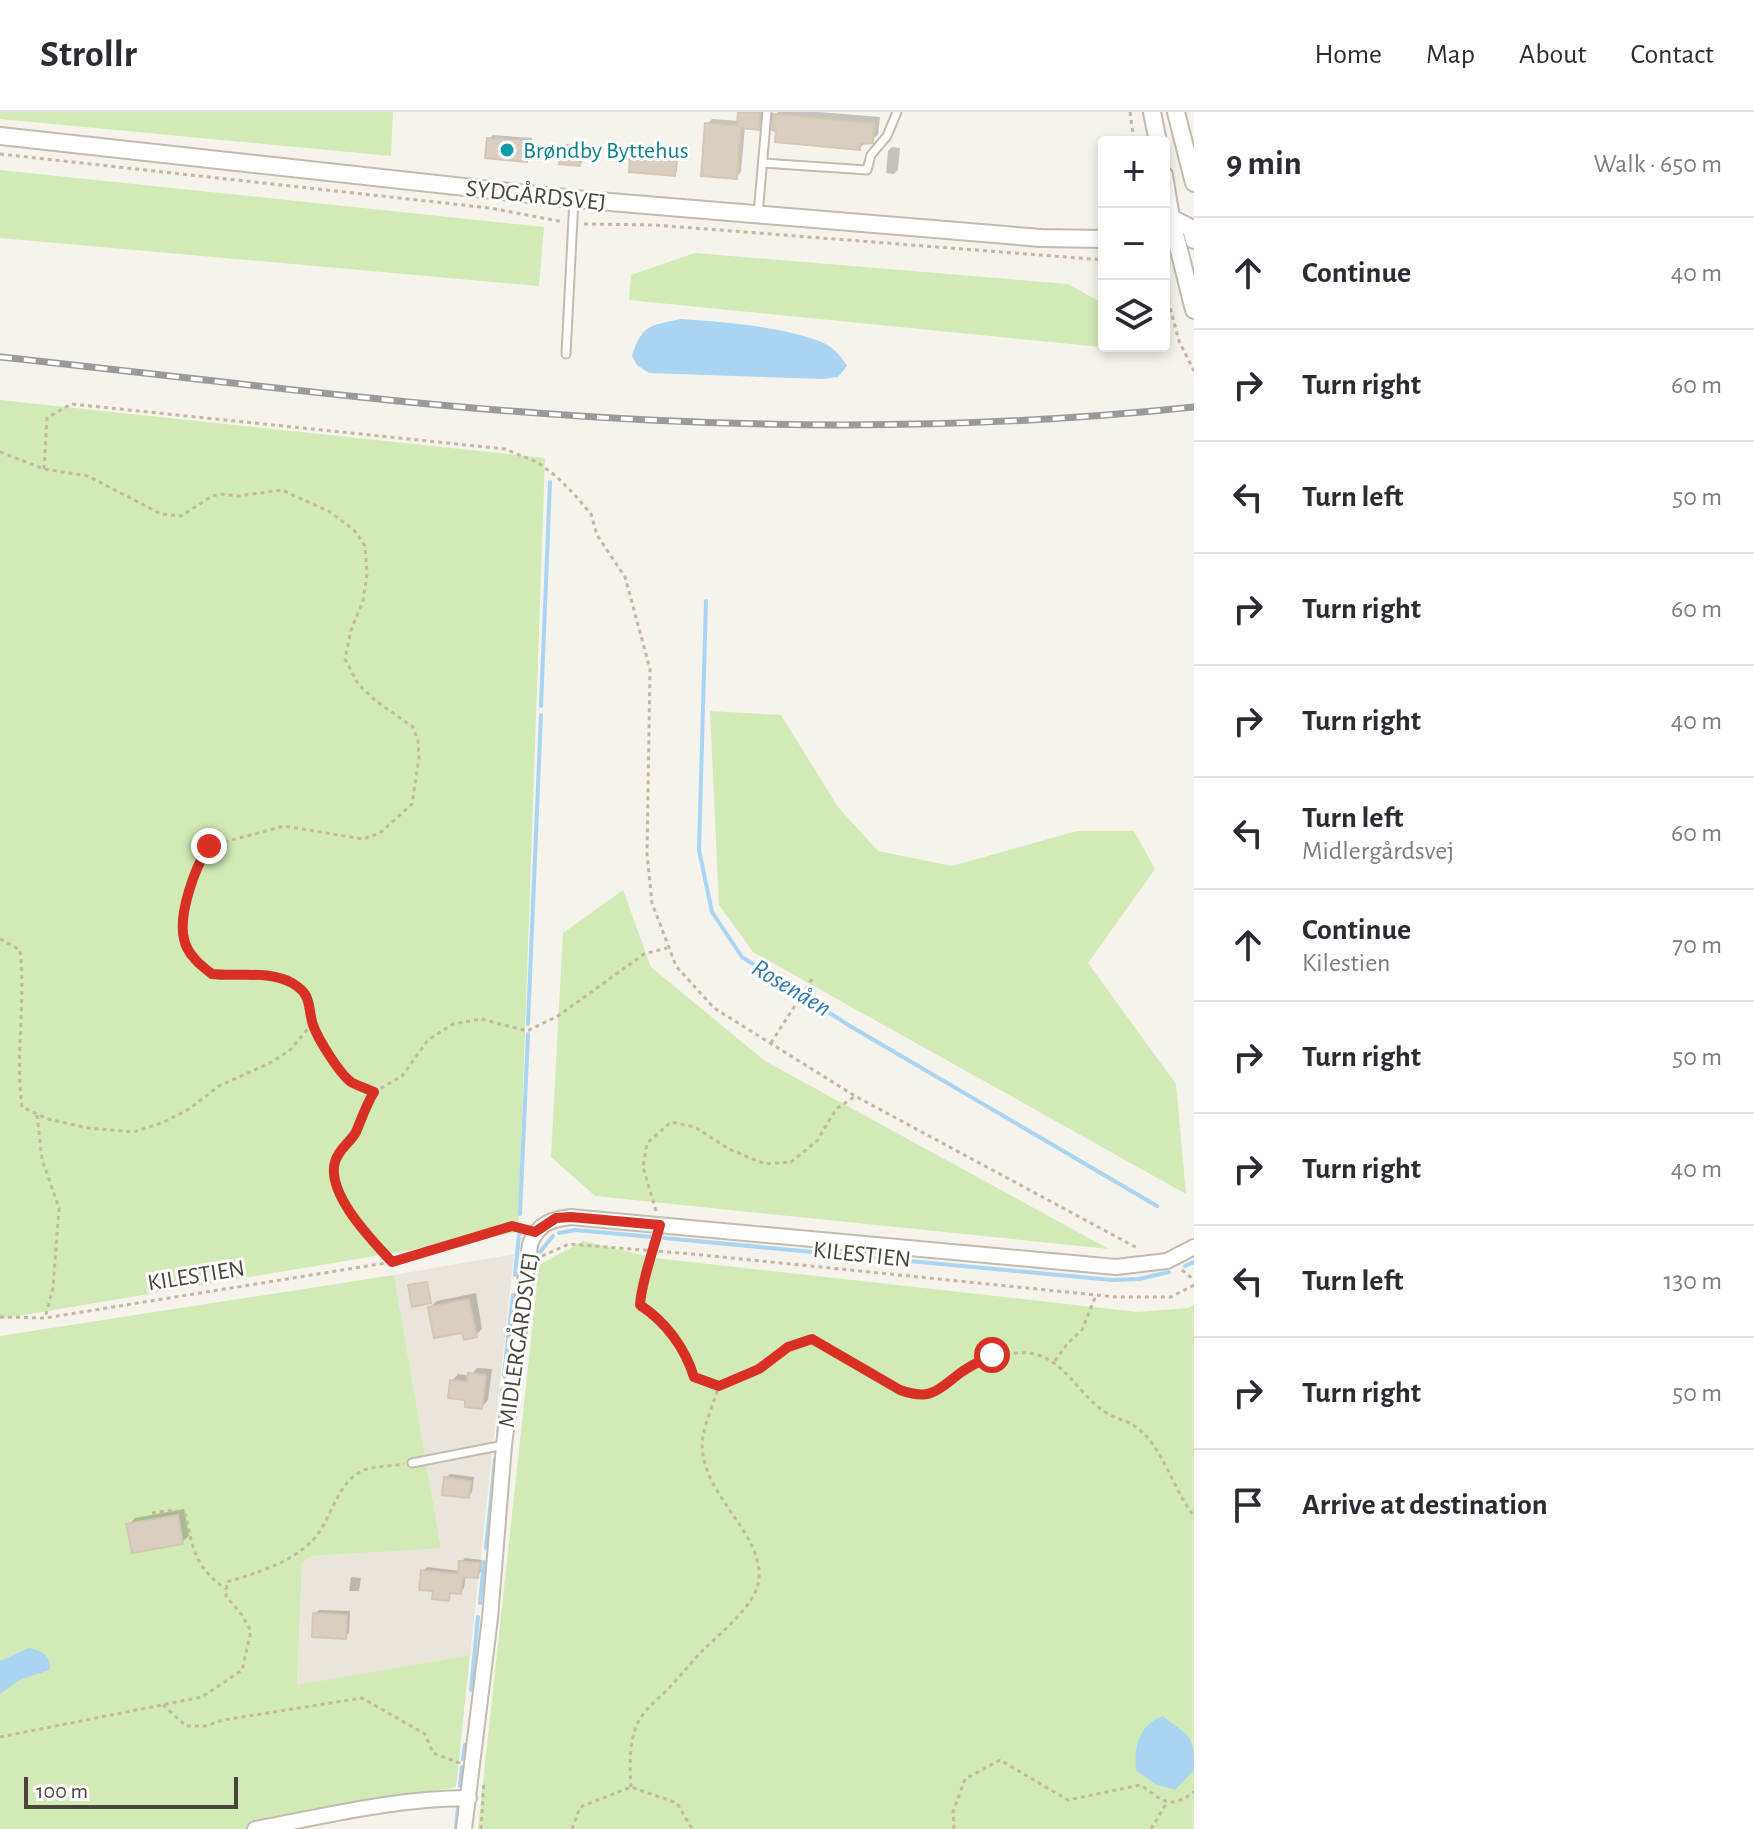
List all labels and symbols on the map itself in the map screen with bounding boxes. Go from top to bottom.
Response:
place label: Brøndby Byttehus [523,139,689,163]
marker: Brøndby Byttehus [498,141,516,159]
street label: SYDGÅRDSVEJ [465,175,607,215]
route end [191,828,227,864]
water label: Rosenåen [747,954,836,1021]
street label: KILESTIEN [812,1238,912,1272]
street label: MIDLERGÅRDSVEJ [493,1251,543,1429]
street label: KILESTIEN [146,1256,247,1296]
route start [974,1337,1010,1373]
scale bar [24,1773,238,1809]

